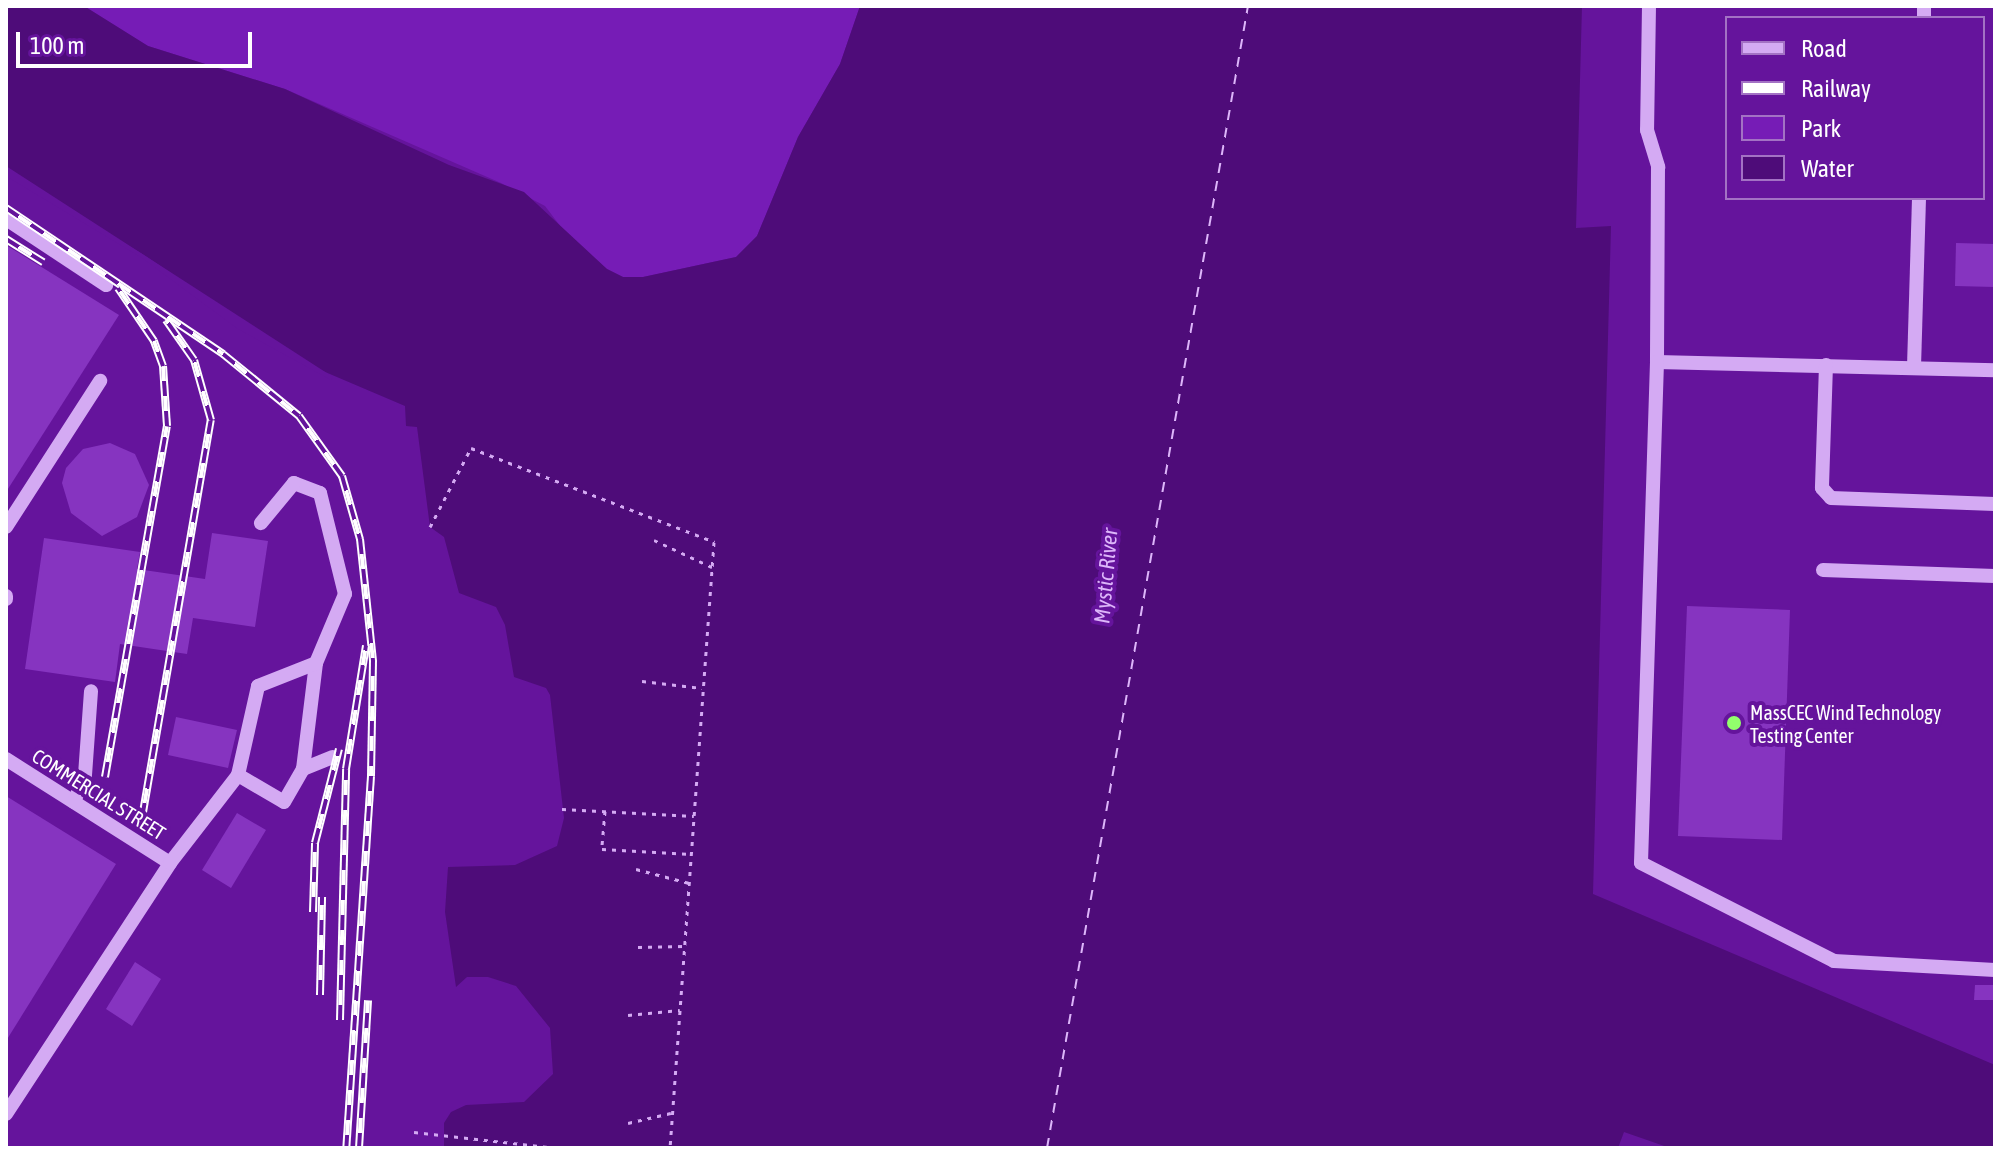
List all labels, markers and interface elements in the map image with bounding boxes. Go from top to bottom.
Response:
scale bar [20,16,256,66]
legend [1725,16,1985,200]
text: 100 m [30,32,84,59]
text: Road [1801,35,1847,62]
text: Railway [1801,75,1871,102]
text: Park [1801,115,1841,142]
text: Water [1801,155,1854,182]
water label: Mystic River [1089,527,1123,625]
place label: MassCEC Wind Technology Testing Center [1750,700,1941,747]
marker: MassCEC Wind Technology Testing Center [1725,714,1743,732]
street label: COMMERCIAL STREET [28,743,170,845]

